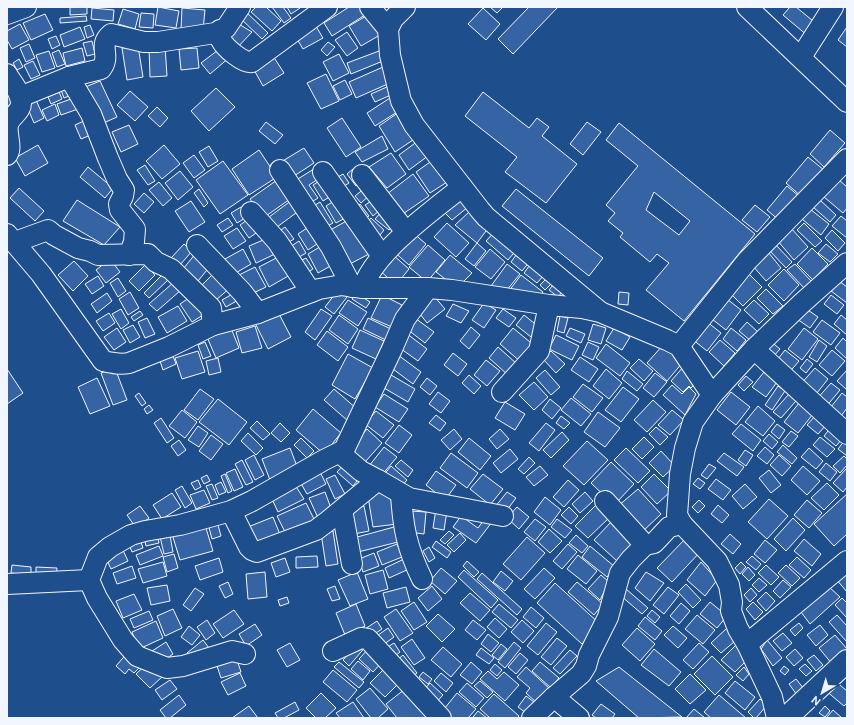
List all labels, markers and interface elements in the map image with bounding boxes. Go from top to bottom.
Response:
north arrow [802,673,842,713]
text: N [808,693,823,709]

